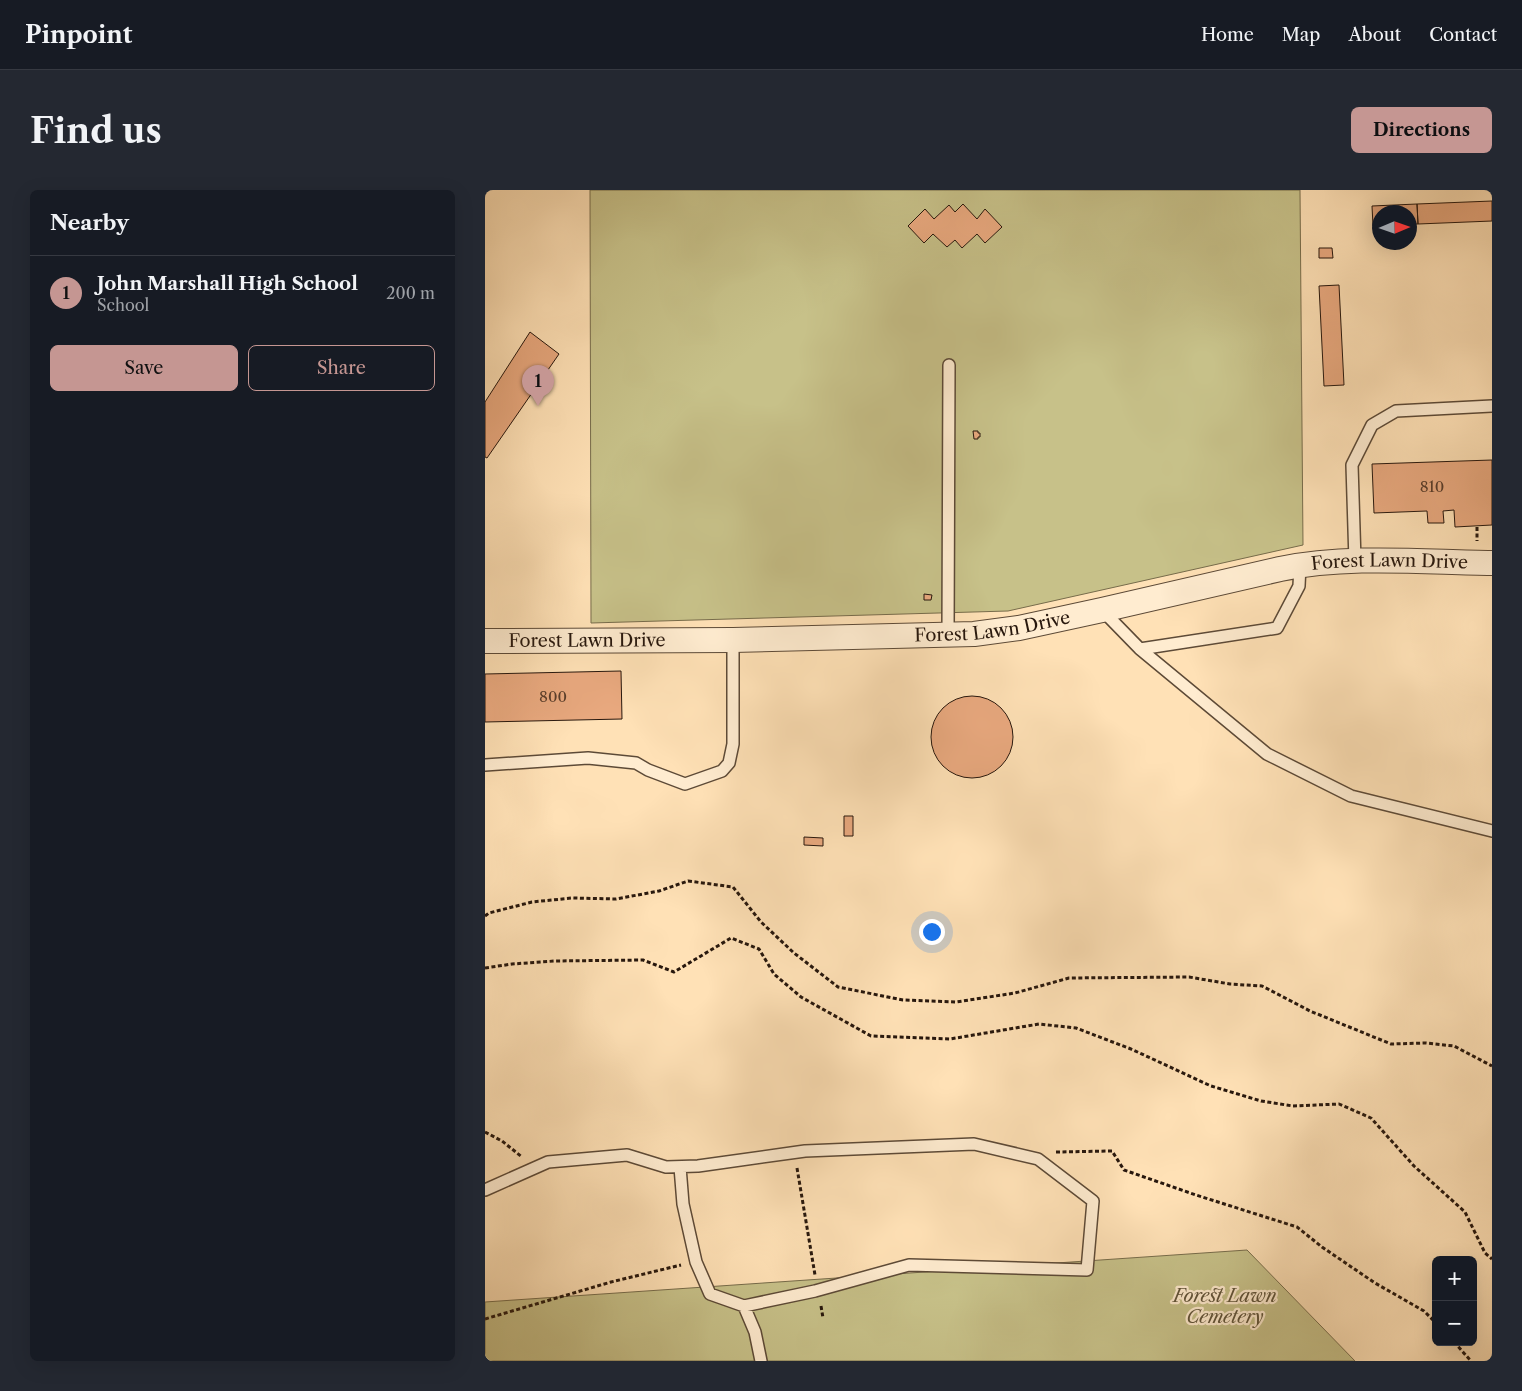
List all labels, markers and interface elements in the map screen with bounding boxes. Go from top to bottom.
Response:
text: Pinpoint [25,20,132,49]
text: Home [1201,24,1254,46]
text: Map [1282,24,1320,46]
text: About [1348,24,1401,46]
text: Contact [1429,24,1497,46]
button: Directions [1351,107,1492,153]
text: Find us [30,109,162,152]
north arrow [1372,205,1417,250]
text: Nearby [50,210,129,235]
text: John Marshall High School [97,272,358,295]
text: 1 [62,283,70,303]
text: 200 m [386,283,435,303]
text: School [97,295,149,315]
button: Save [50,345,238,391]
button: Share [248,345,435,391]
pin: 1 [522,365,554,406]
house number: 810 [1420,477,1444,496]
street label: Forest Lawn Drive [1310,549,1468,575]
street label: Forest Lawn Drive [914,606,1072,646]
street label: Forest Lawn Drive [508,629,666,652]
house number: 800 [539,687,567,706]
your location [919,919,945,945]
map controls [1432,1256,1477,1346]
button: + [1432,1256,1477,1301]
park label: Forest Lawn Cemetery [1171,1285,1277,1328]
button: − [1432,1301,1477,1346]

